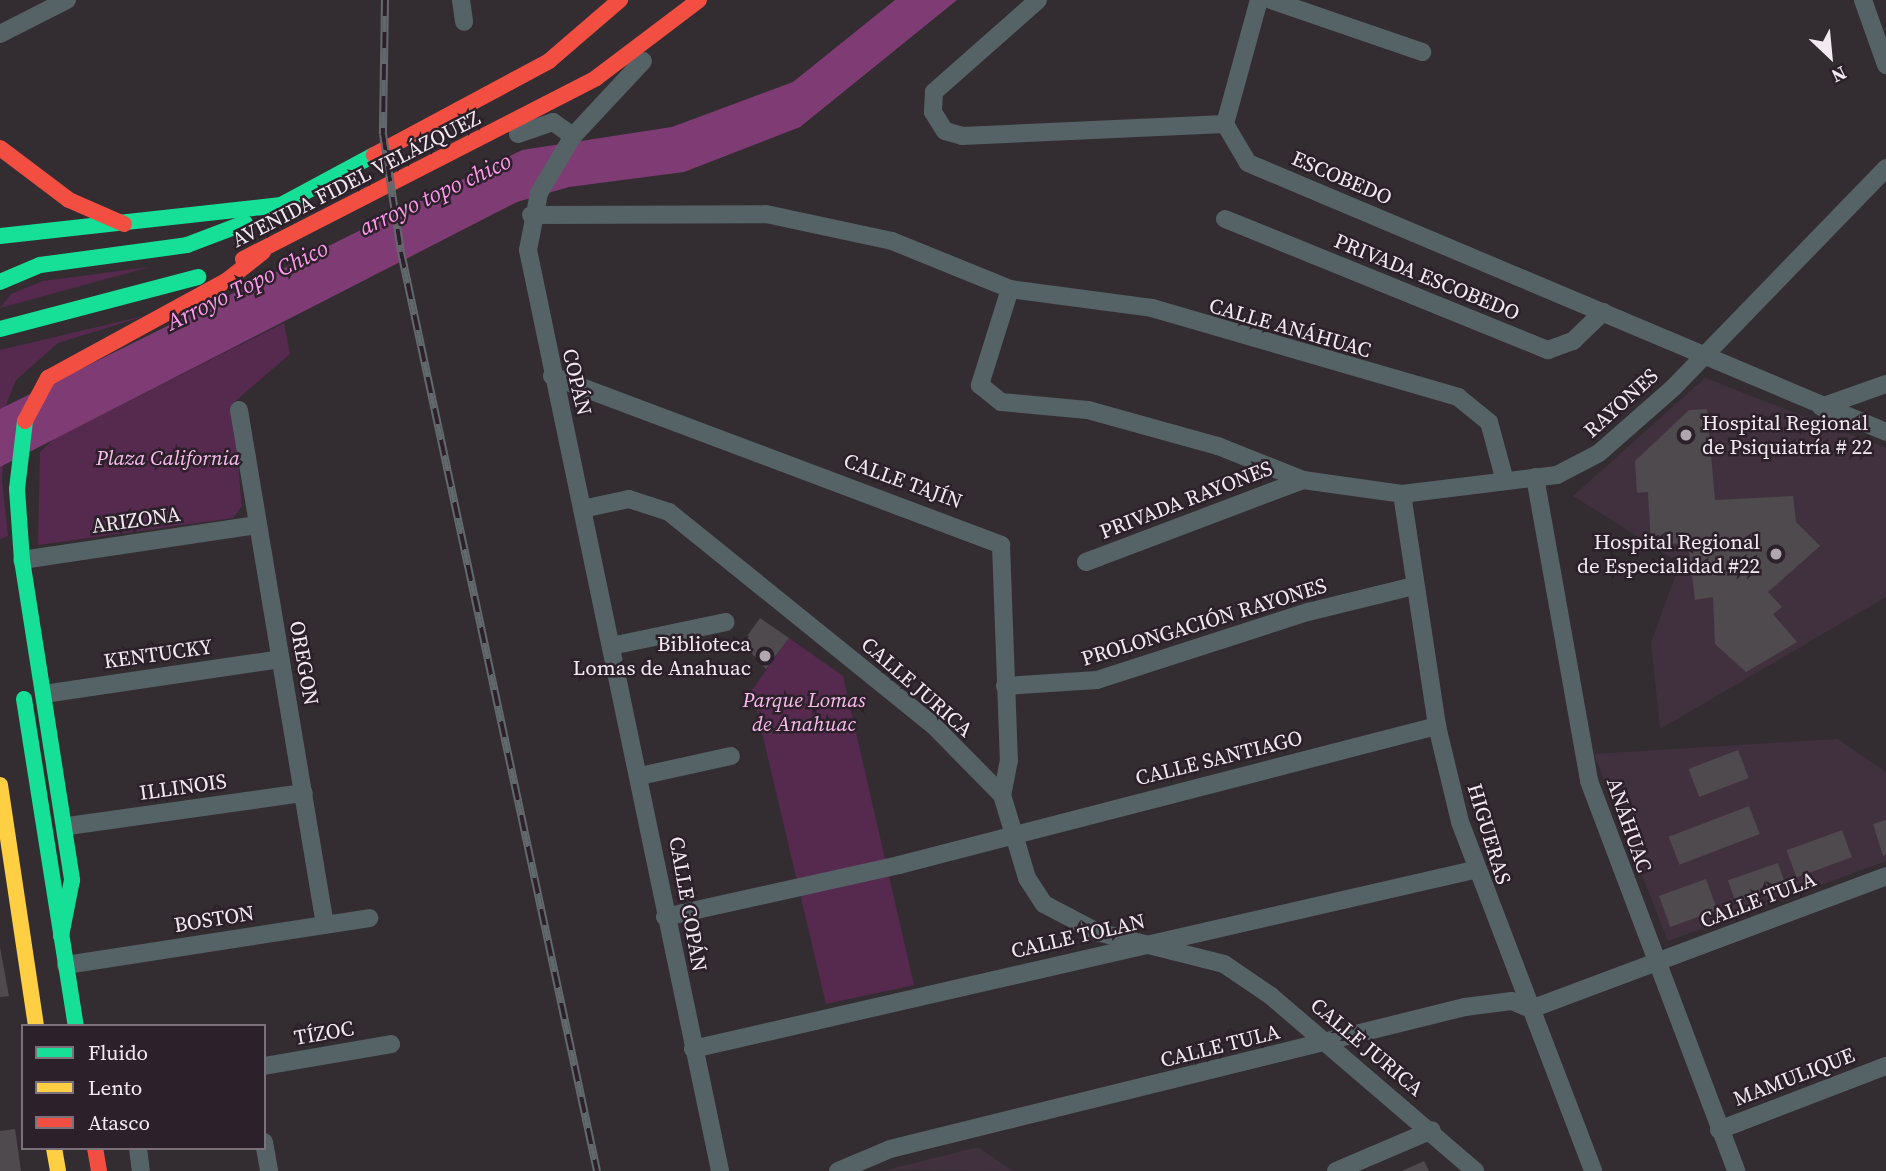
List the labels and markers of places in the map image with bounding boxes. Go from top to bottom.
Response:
place label: Hospital Regional de Psiquiatría # 22 [1702,410,1873,460]
marker: Hospital Regional de Psiquiatría # 22 [1676,425,1696,445]
place label: Hospital Regional de Especialidad #22 [1577,529,1760,579]
marker: Hospital Regional de Especialidad #22 [1766,544,1786,564]
place label: Biblioteca Lomas de Anahuac [573,631,751,681]
marker: Biblioteca Lomas de Anahuac [757,648,773,664]

